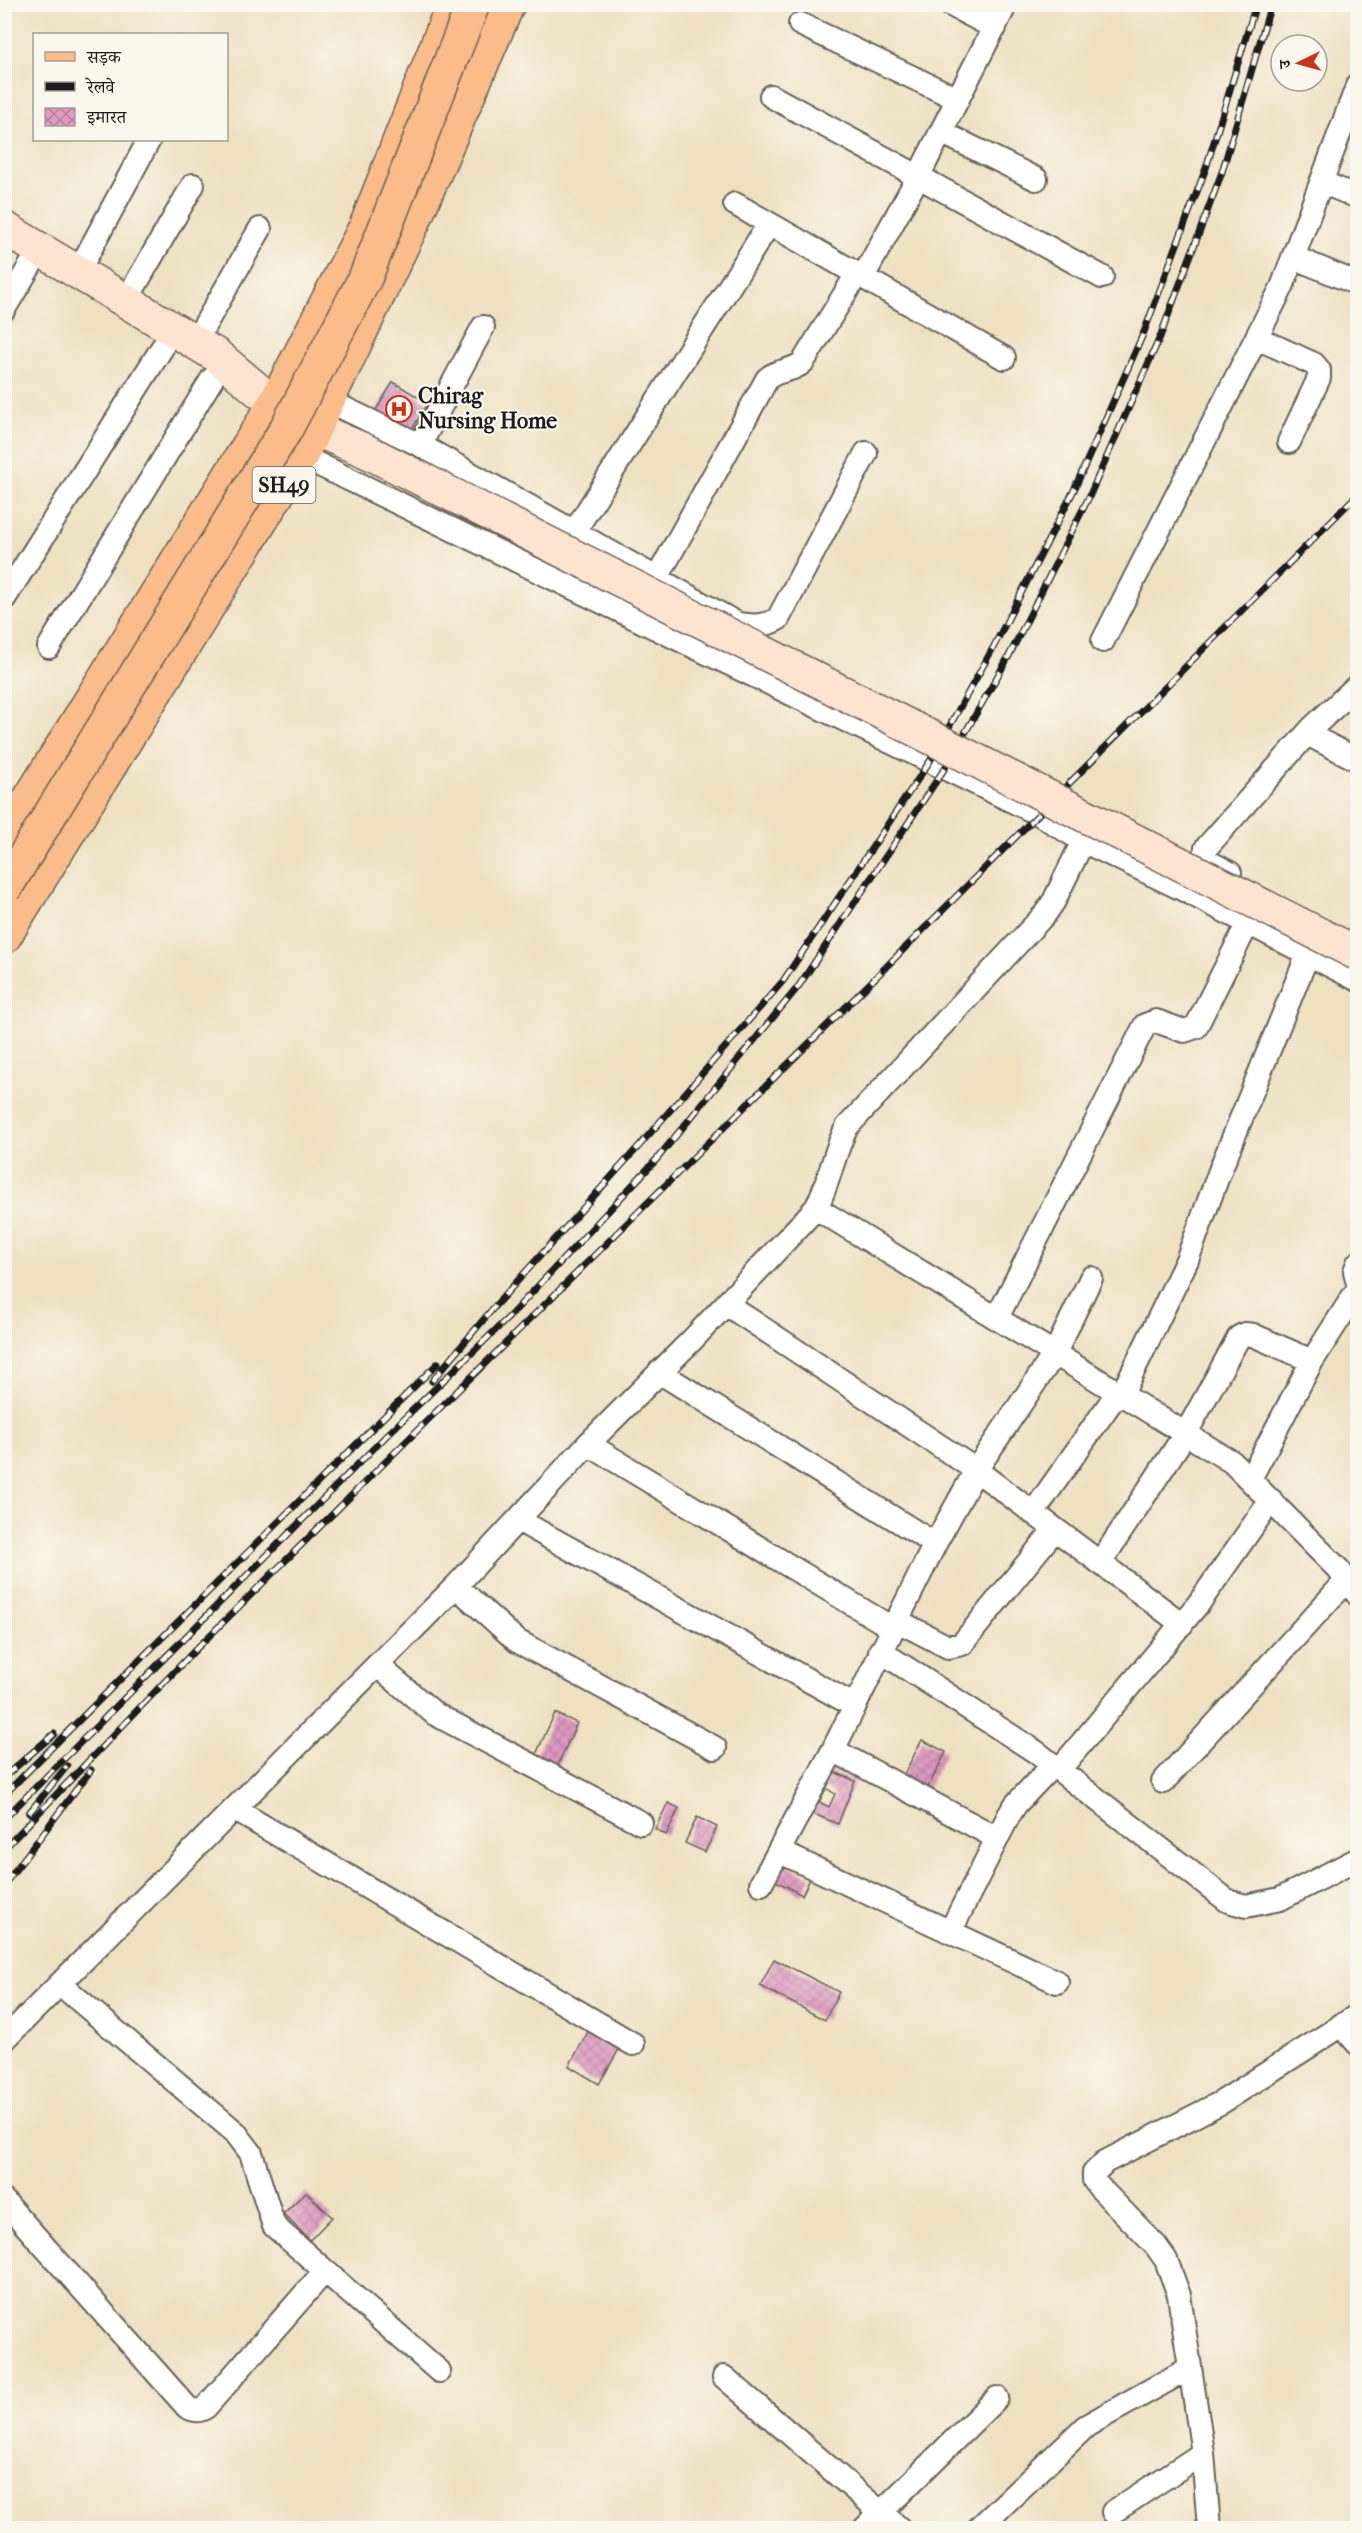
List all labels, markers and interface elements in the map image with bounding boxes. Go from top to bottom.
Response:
legend [33,33,228,141]
north arrow [1269,33,1329,93]
text: सड़क [86,47,122,68]
text: उ [1275,58,1294,70]
text: रेलवे [85,77,116,98]
text: इमारत [86,107,127,128]
place label: Chirag Nursing Home [418,383,557,434]
hospital icon: Chirag Nursing Home [384,394,414,424]
road number: SH49 [252,467,316,503]

